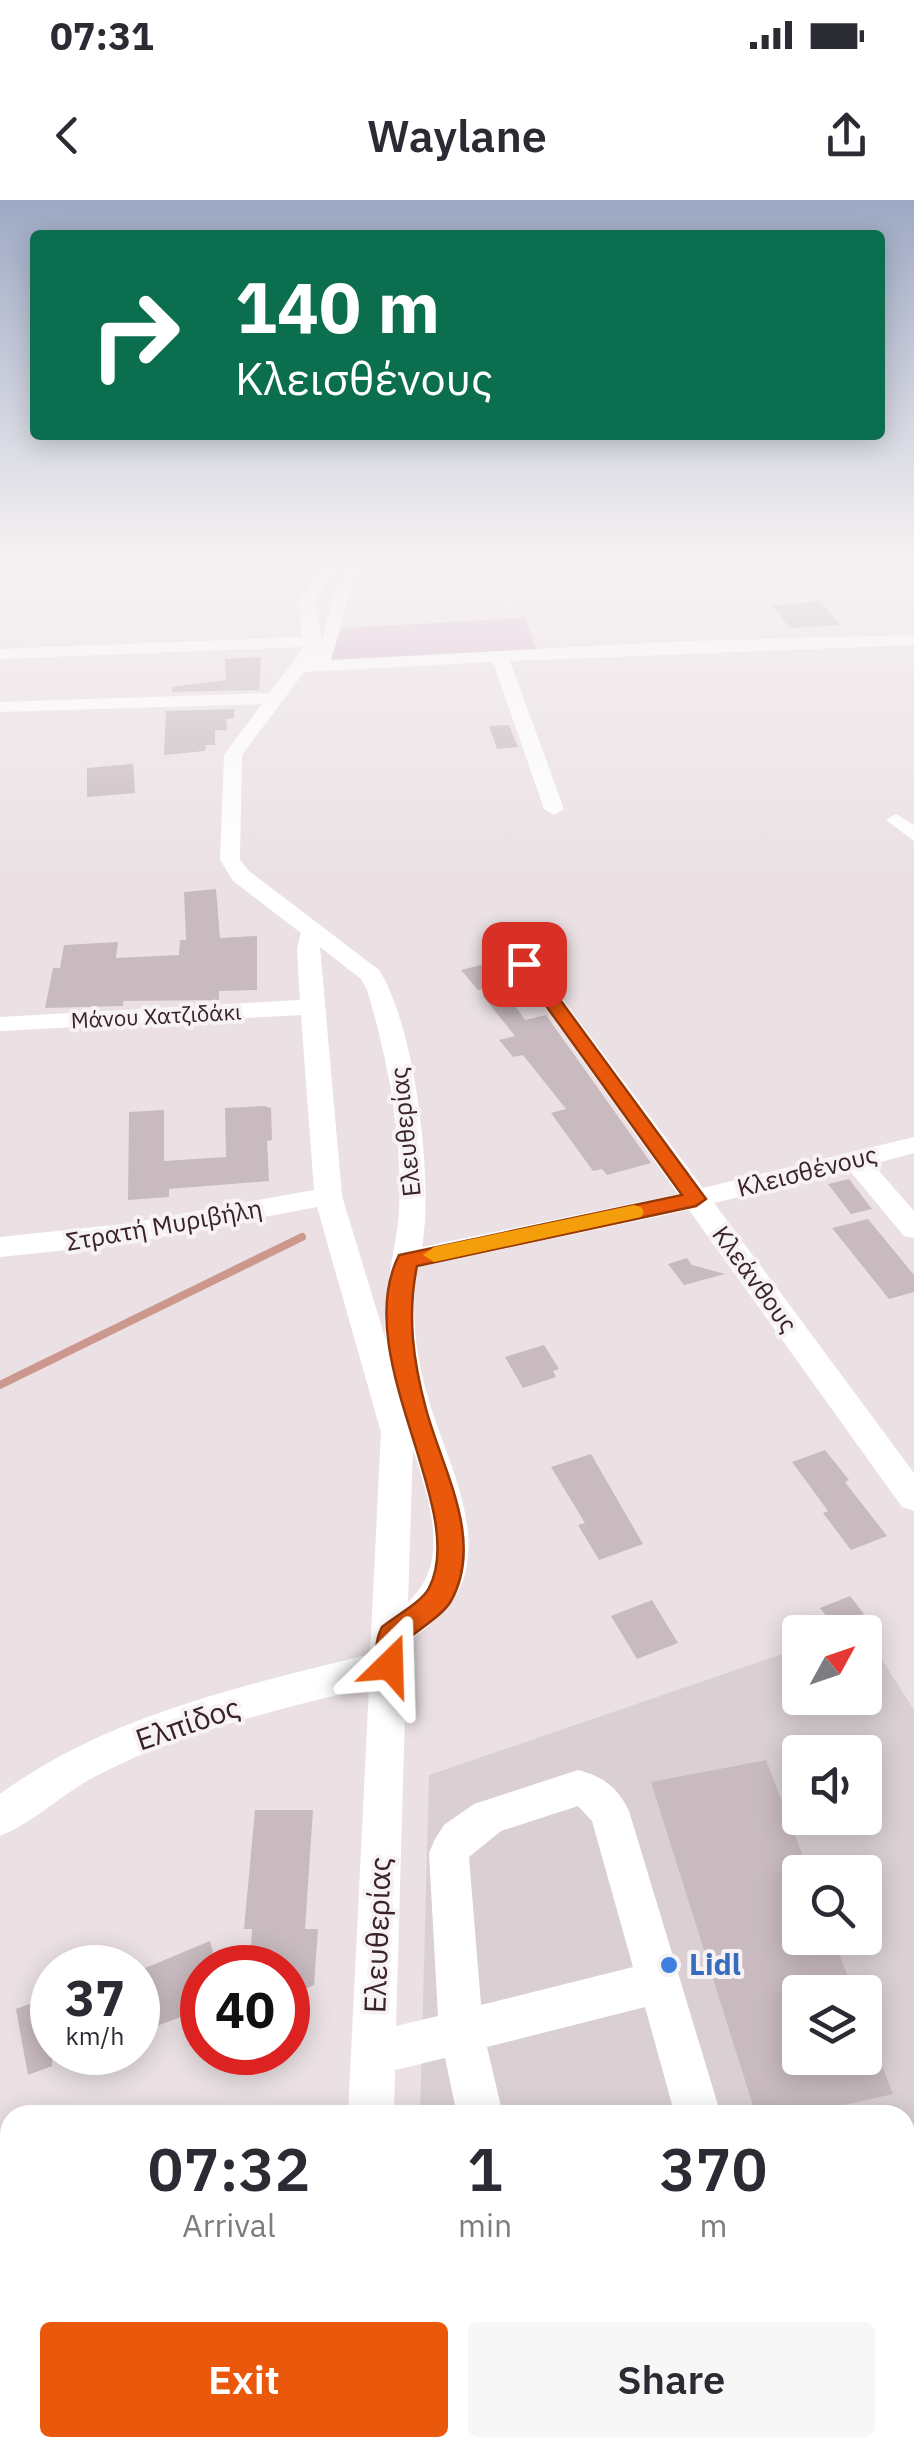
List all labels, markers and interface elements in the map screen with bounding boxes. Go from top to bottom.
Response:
text: 07:31 [50,11,154,60]
text: Waylane [367,106,547,164]
icon: back [40,108,95,163]
icon: share [819,108,874,163]
text: 140 m [235,261,440,352]
icon: right [70,270,200,400]
text: Κλεισθένους [235,349,493,407]
pin [482,922,567,1007]
icon: arrive [497,937,552,992]
street label: Μάνου Χατζιδάκι [70,997,242,1034]
street label: Ελευθερίας [381,1066,428,1199]
street label: Κλεισθένους [733,1137,880,1204]
street label: Στρατή Μυριβήλη [63,1191,265,1258]
street label: Κλεάνθους [705,1219,805,1339]
position arrow [338,1613,442,1717]
north arrow [782,1615,882,1715]
map controls [782,1615,882,2075]
street label: Ελπίδος [130,1687,245,1759]
button: sound [782,1735,882,1835]
button: search [782,1855,882,1955]
street label: Ελευθερίας [354,1856,399,2014]
place label: Lidl [689,1944,741,1983]
speed limit sign: 40 [180,1945,310,2075]
marker: Lidl [658,1954,680,1976]
text: 37 [65,1965,125,2030]
button: layers [782,1975,882,2075]
text: km/h [66,2019,124,2052]
text: 07:32 [147,2129,311,2208]
text: 1 [467,2129,503,2208]
text: 370 [660,2129,768,2208]
text: Arrival [182,2204,276,2246]
text: min [458,2204,512,2246]
text: m [700,2204,728,2246]
button: Exit [40,2322,448,2437]
button: Share [468,2322,875,2437]

